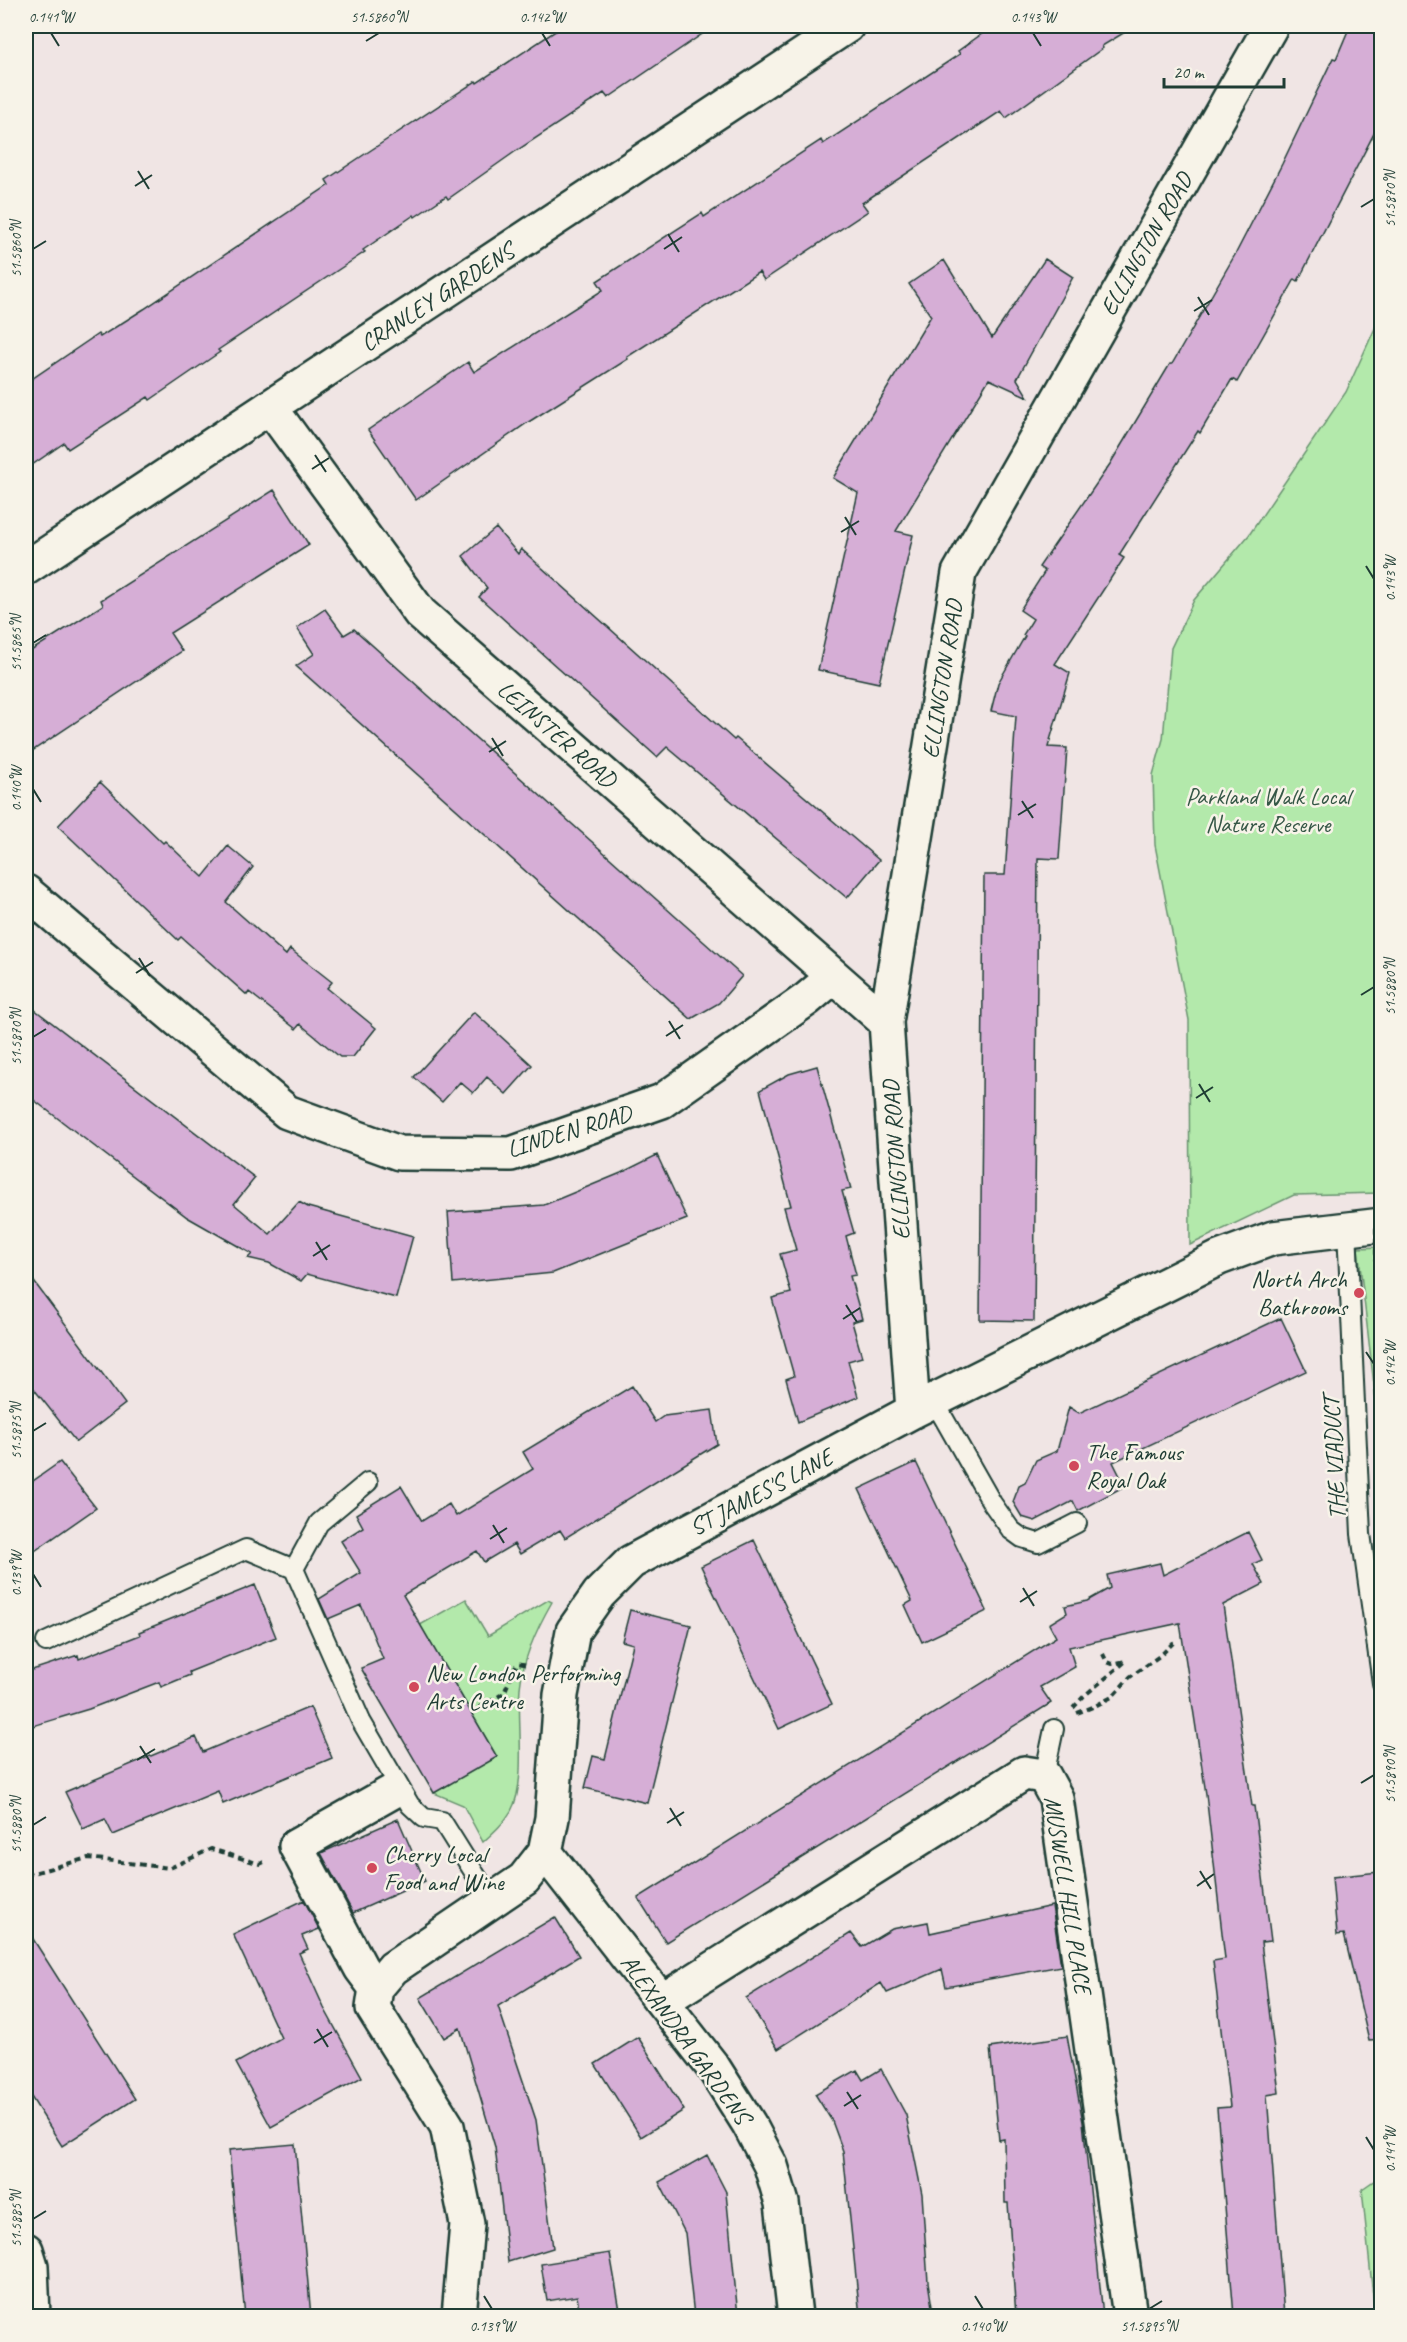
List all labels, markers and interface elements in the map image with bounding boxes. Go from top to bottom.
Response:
text: 0.141°W [28,8,77,27]
text: 51.5860°N [351,8,410,27]
text: 0.142°W [519,8,568,27]
text: 0.143°W [1010,8,1059,27]
scale bar [1164,51,1284,89]
text: 20 m [1173,61,1206,83]
street label: ELLINGTON ROAD [1093,165,1200,321]
text: 51.5870°N [1381,168,1400,227]
text: 51.5860°N [7,218,26,277]
street label: CRANLEY GARDENS [355,234,523,358]
text: 0.143°W [1381,553,1400,602]
street label: ELLINGTON ROAD [915,596,970,760]
text: 51.5865°N [7,612,26,671]
street label: LEINSTER ROAD [491,674,624,795]
text: 0.140°W [7,763,26,812]
park label: Parkland Walk Local Nature Reserve [1186,781,1354,839]
text: 51.5880°N [1381,956,1400,1015]
text: 51.5870°N [7,1006,26,1065]
street label: ELLINGTON ROAD [875,1077,917,1241]
street label: LINDEN ROAD [503,1097,637,1164]
place label: North Arch Bathrooms [1251,1264,1349,1322]
marker: North Arch Bathrooms [1352,1286,1366,1300]
text: 0.142°W [1381,1338,1400,1387]
street label: THE VIADUCT [1315,1390,1352,1520]
text: 51.5875°N [7,1400,26,1459]
place label: The Famous Royal Oak [1086,1437,1184,1495]
street label: ST JAMES'S LANE [684,1440,840,1542]
marker: The Famous Royal Oak [1067,1459,1081,1473]
text: 0.139°W [7,1548,26,1597]
place label: New London Performing Arts Centre [426,1658,622,1716]
marker: New London Performing Arts Centre [407,1680,421,1694]
text: 51.5890°N [1381,1744,1400,1803]
text: 51.5880°N [7,1794,26,1853]
street label: MUSWELL HILL PLACE [1038,1794,1099,1999]
place label: Cherry Local Food and Wine [384,1839,506,1897]
marker: Cherry Local Food and Wine [365,1861,379,1875]
street label: ALEXANDRA GARDENS [614,1948,760,2133]
text: 0.141°W [1381,2124,1400,2173]
text: 51.5885°N [7,2188,26,2247]
text: 0.139°W [469,2317,518,2336]
text: 0.140°W [960,2317,1009,2336]
text: 51.5895°N [1121,2317,1180,2336]

